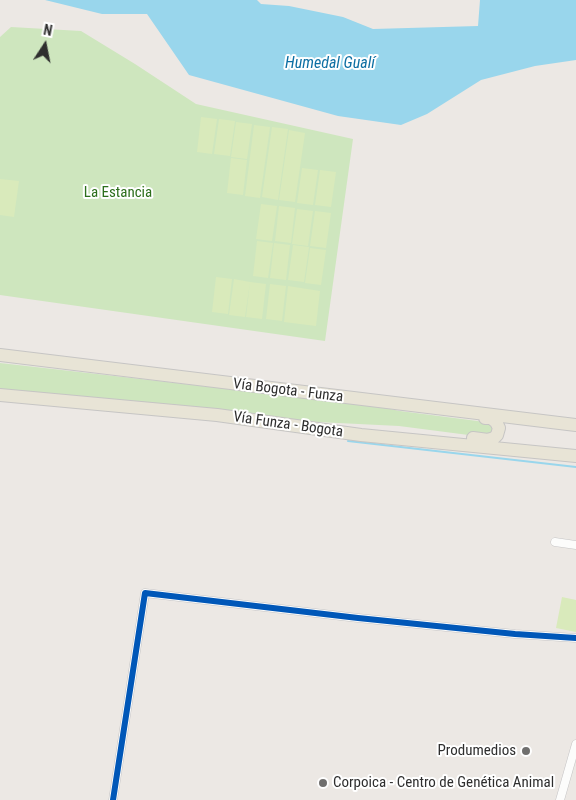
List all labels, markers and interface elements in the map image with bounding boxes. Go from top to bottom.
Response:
north arrow [20,20,70,70]
text: N [42,22,54,39]
water label: Humedal Gualí [285,54,375,74]
park label: La Estancia [84,184,152,202]
street label: Vía Bogota - Funza [232,375,344,407]
street label: Vía Funza - Bogota [232,408,344,442]
place label: Produmedios [437,742,516,760]
marker: Produmedios [520,745,532,757]
place label: Corpoica - Centro de Genética Animal [333,774,554,792]
marker: Corpoica - Centro de Genética Animal [317,777,329,789]

